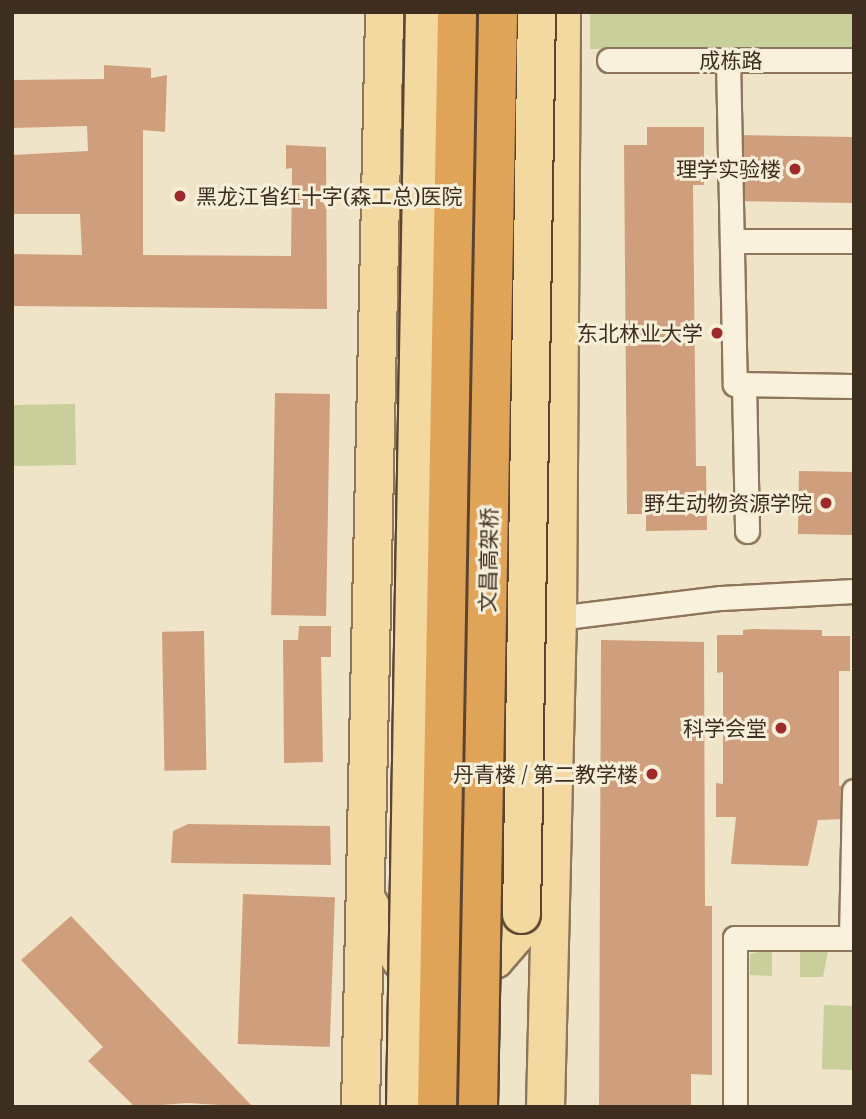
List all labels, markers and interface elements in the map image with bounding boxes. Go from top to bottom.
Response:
street label: 成栋路 [700,47,762,73]
place label: 理学实验楼 [676,156,781,182]
marker: 理学实验楼 [787,161,803,177]
place label: 黑龙江省红十字(森工总)医院 [196,183,463,209]
marker: 黑龙江省红十字(森工总)医院 [170,186,190,206]
place label: 东北林业大学 [577,320,703,346]
marker: 东北林业大学 [709,325,725,341]
place label: 野生动物资源学院 [644,490,812,516]
marker: 野生动物资源学院 [818,495,834,511]
street label: 文昌高架桥 [474,507,502,613]
place label: 科学会堂 [683,715,767,741]
marker: 科学会堂 [773,720,789,736]
place label: 丹青楼 / 第二教学楼 [453,761,638,787]
marker: 丹青楼 / 第二教学楼 [644,766,660,782]

